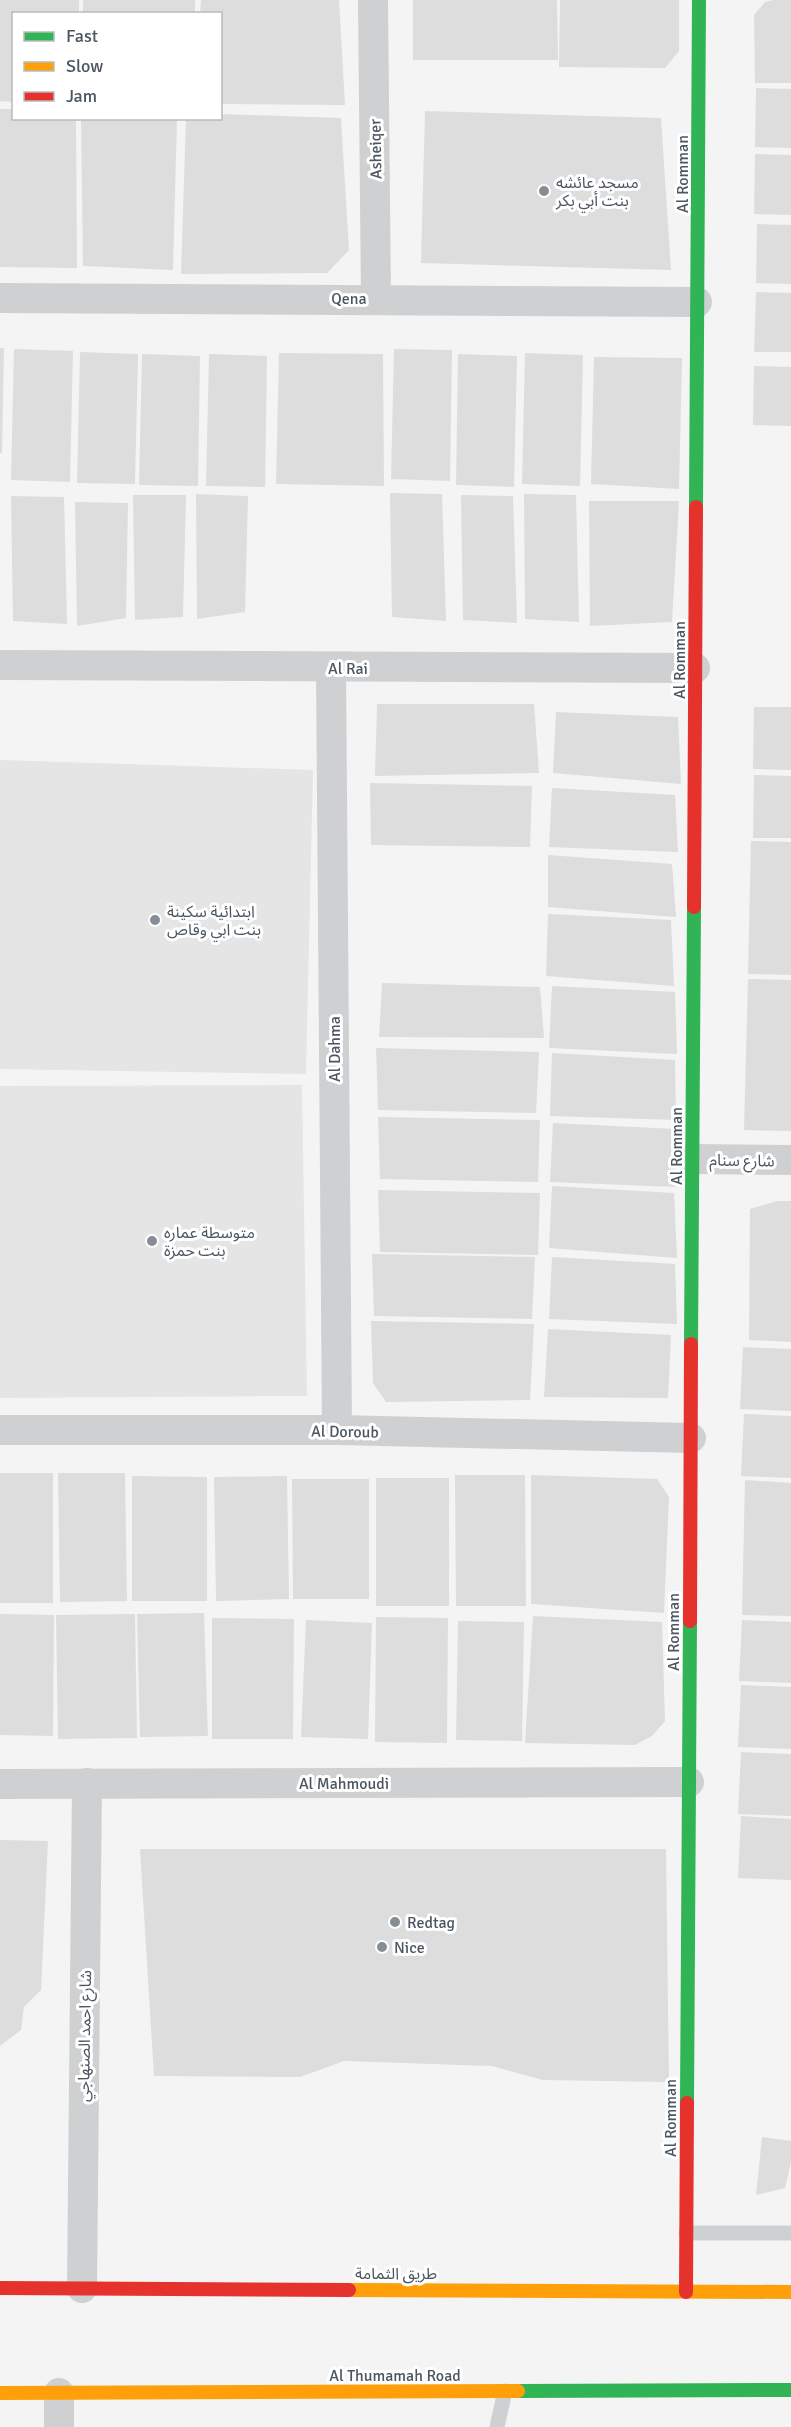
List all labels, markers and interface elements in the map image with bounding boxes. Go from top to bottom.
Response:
legend [12,12,222,120]
text: Fast [66,25,98,47]
text: Slow [66,55,103,77]
text: Jam [66,85,97,107]
street label: Asheiqer [365,119,387,179]
street label: Al Romman [673,135,693,213]
place label: مسجد عائشه بنت أبي بكر [555,173,639,213]
marker: مسجد عائشه بنت أبي بكر [537,184,551,198]
street label: Qena [331,289,367,309]
street label: Al Romman [670,621,690,699]
street label: Al Rai [328,659,368,679]
place label: ابتدائية سكينة بنت ابي وقاص [167,902,261,942]
marker: ابتدائية سكينة بنت ابي وقاص [148,913,162,927]
street label: Al Dahma [325,1016,345,1082]
street label: Al Romman [667,1107,687,1185]
street label: شارع سنام [709,1150,775,1174]
place label: متوسطة عماره بنت حمزة [164,1223,255,1261]
marker: متوسطة عماره بنت حمزة [145,1234,159,1248]
street label: Al Doroub [311,1421,379,1443]
street label: Al Romman [664,1593,684,1671]
street label: Al Mahmoudi [299,1774,389,1794]
place label: Redtag [407,1913,455,1933]
marker: Redtag [388,1915,402,1929]
place label: Nice [394,1938,425,1958]
marker: Nice [375,1940,389,1954]
street label: شارع احمد الصنهاجي [74,1970,98,2102]
street label: Al Romman [661,2079,681,2157]
street label: طريق الثمامة [355,2264,437,2284]
street label: Al Thumamah Road [329,2366,461,2386]

